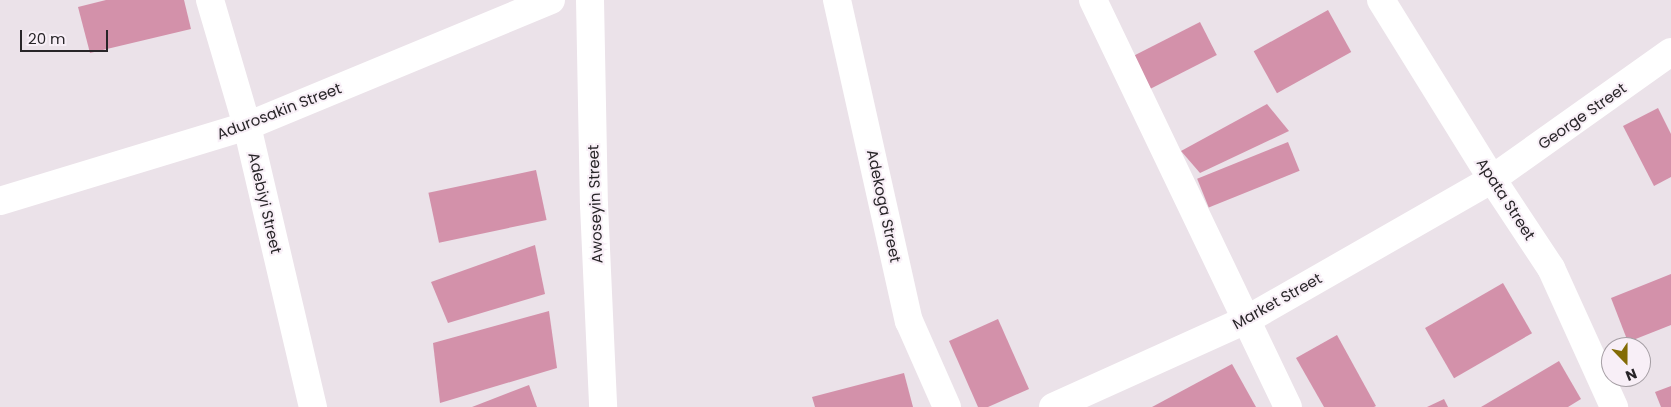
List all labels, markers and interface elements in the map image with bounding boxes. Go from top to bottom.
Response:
scale bar [22,20,110,52]
text: 20 m [28,28,66,49]
street label: Adurosakin Street [214,79,344,143]
street label: George Street [1534,79,1630,153]
street label: Awoseyin Street [584,144,606,264]
street label: Adekoga Street [863,148,905,264]
street label: Adebiyi Street [245,151,285,255]
street label: Apata Street [1473,155,1539,243]
street label: Market Street [1229,269,1325,333]
north arrow [1601,337,1651,387]
text: N [1623,364,1640,386]

